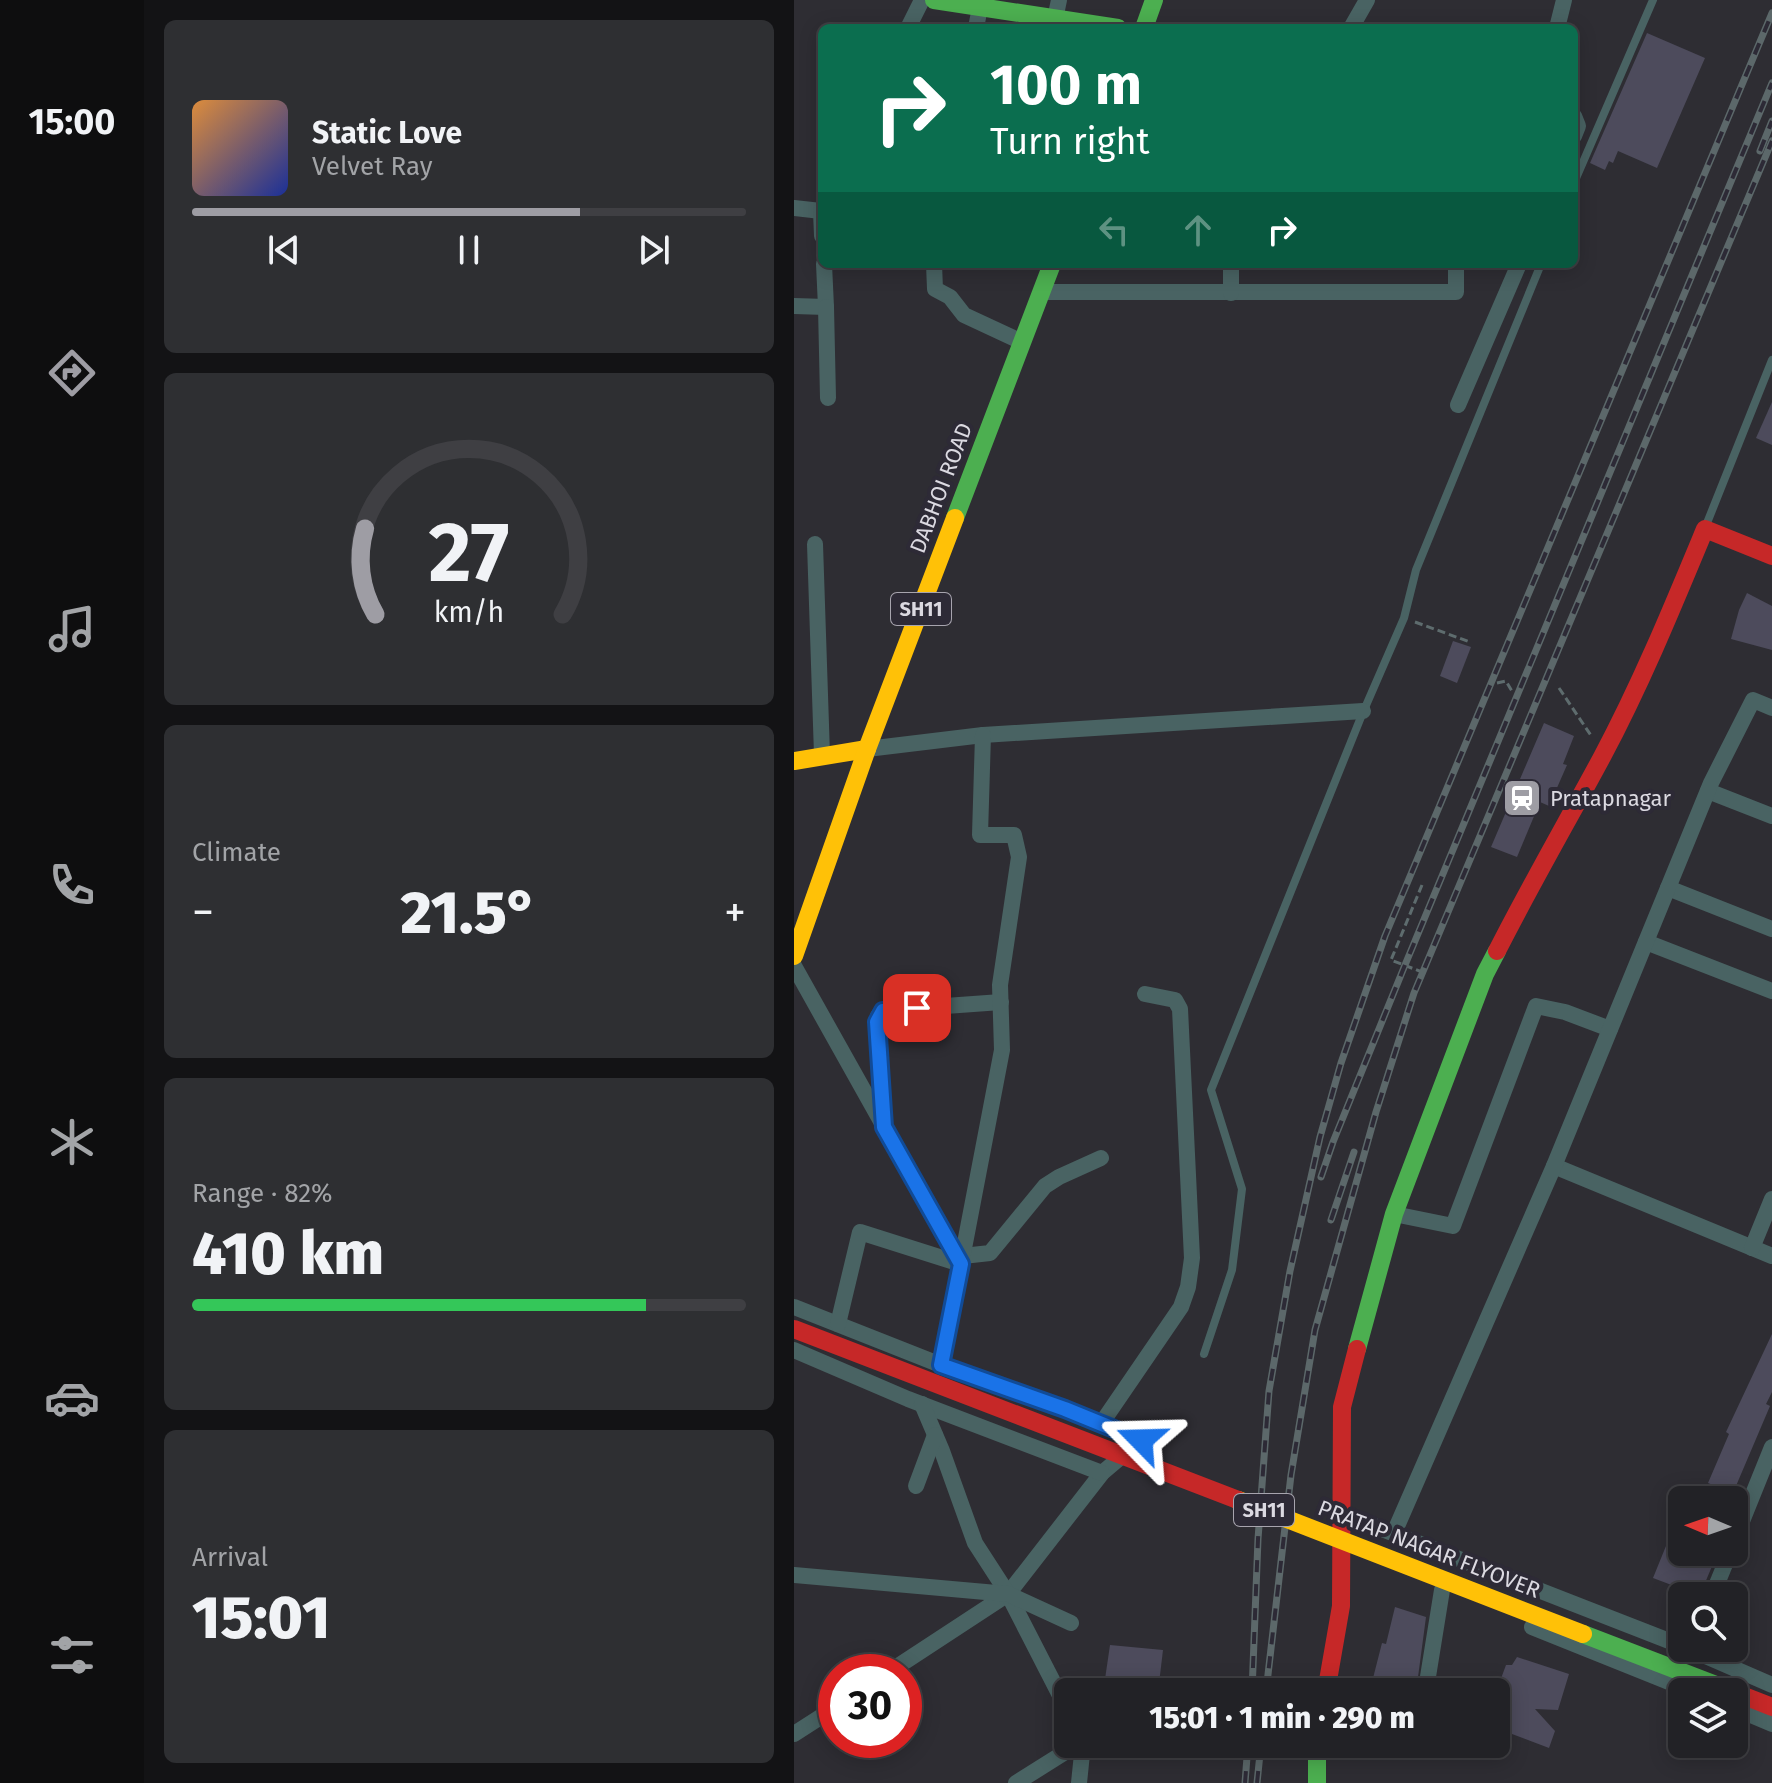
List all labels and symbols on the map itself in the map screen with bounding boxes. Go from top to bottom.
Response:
street label: DABHOI ROAD [904,419,978,557]
road number: SH11 [891,593,951,625]
station icon: Pratapnagar [1501,777,1543,819]
place label: Pratapnagar [1550,785,1671,812]
pin [883,974,951,1042]
position arrow [1099,1398,1183,1482]
north arrow [1668,1486,1748,1566]
road number: SH11 [1234,1494,1294,1526]
street label: PRATAP NAGAR FLYOVER [1314,1494,1544,1604]
speed limit sign: 30 [818,1654,922,1758]

